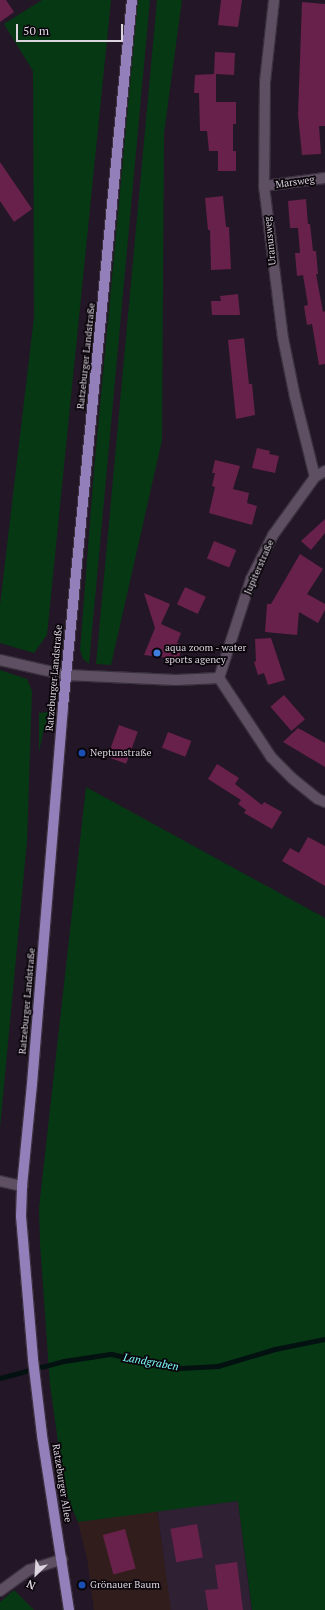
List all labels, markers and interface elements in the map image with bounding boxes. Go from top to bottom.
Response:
scale bar [18,16,125,42]
text: 50 m [23,23,49,38]
street label: Marsweg [275,173,315,191]
street label: Uranusweg [261,216,279,266]
street label: Ratzeburger Landstraße [74,302,98,410]
street label: Jupiterstraße [242,538,276,596]
street label: Ratzeburger Landstraße [43,624,65,732]
place label: aqua zoom - water sports agency [165,641,247,664]
marker: aqua zoom - water sports agency [152,648,162,658]
place label: Neptunstraße [90,747,152,759]
marker: Neptunstraße [77,748,87,758]
street label: Ratzeburger Landstraße [16,947,38,1055]
water label: Landgraben [122,1351,180,1373]
street label: Ratzeburger Allee [50,1443,74,1523]
north arrow [16,1554,56,1594]
text: N [24,1577,38,1593]
place label: Grönauer Baum [90,1579,160,1591]
marker: Grönauer Baum [77,1580,87,1590]

